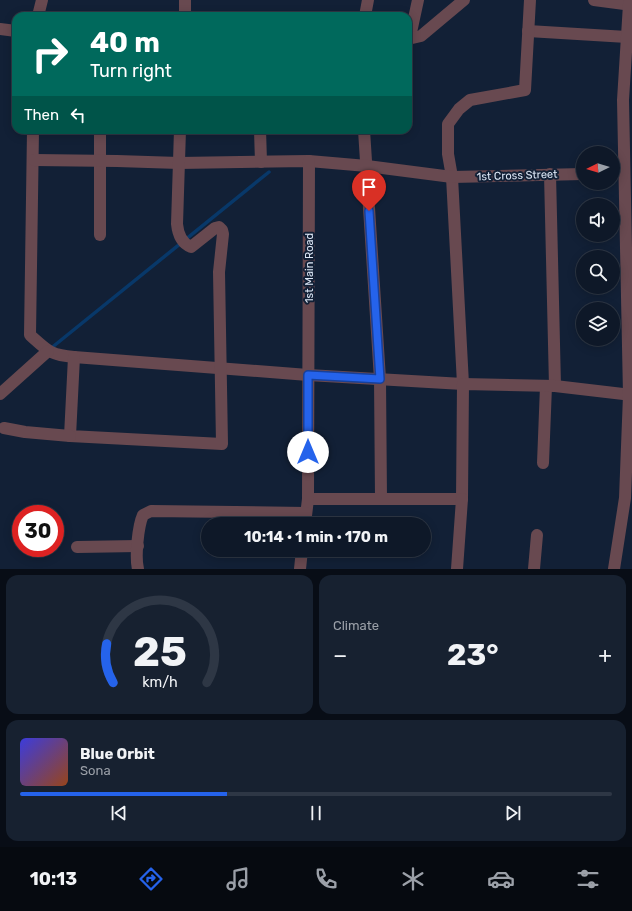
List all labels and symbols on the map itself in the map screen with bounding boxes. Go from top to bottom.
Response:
north arrow [576,146,620,190]
street label: 1st Cross Street [476,168,558,183]
pin [352,170,386,211]
street label: 1st Main Road [303,233,316,303]
position arrow [287,431,329,473]
speed limit sign: 30 [12,505,64,557]

